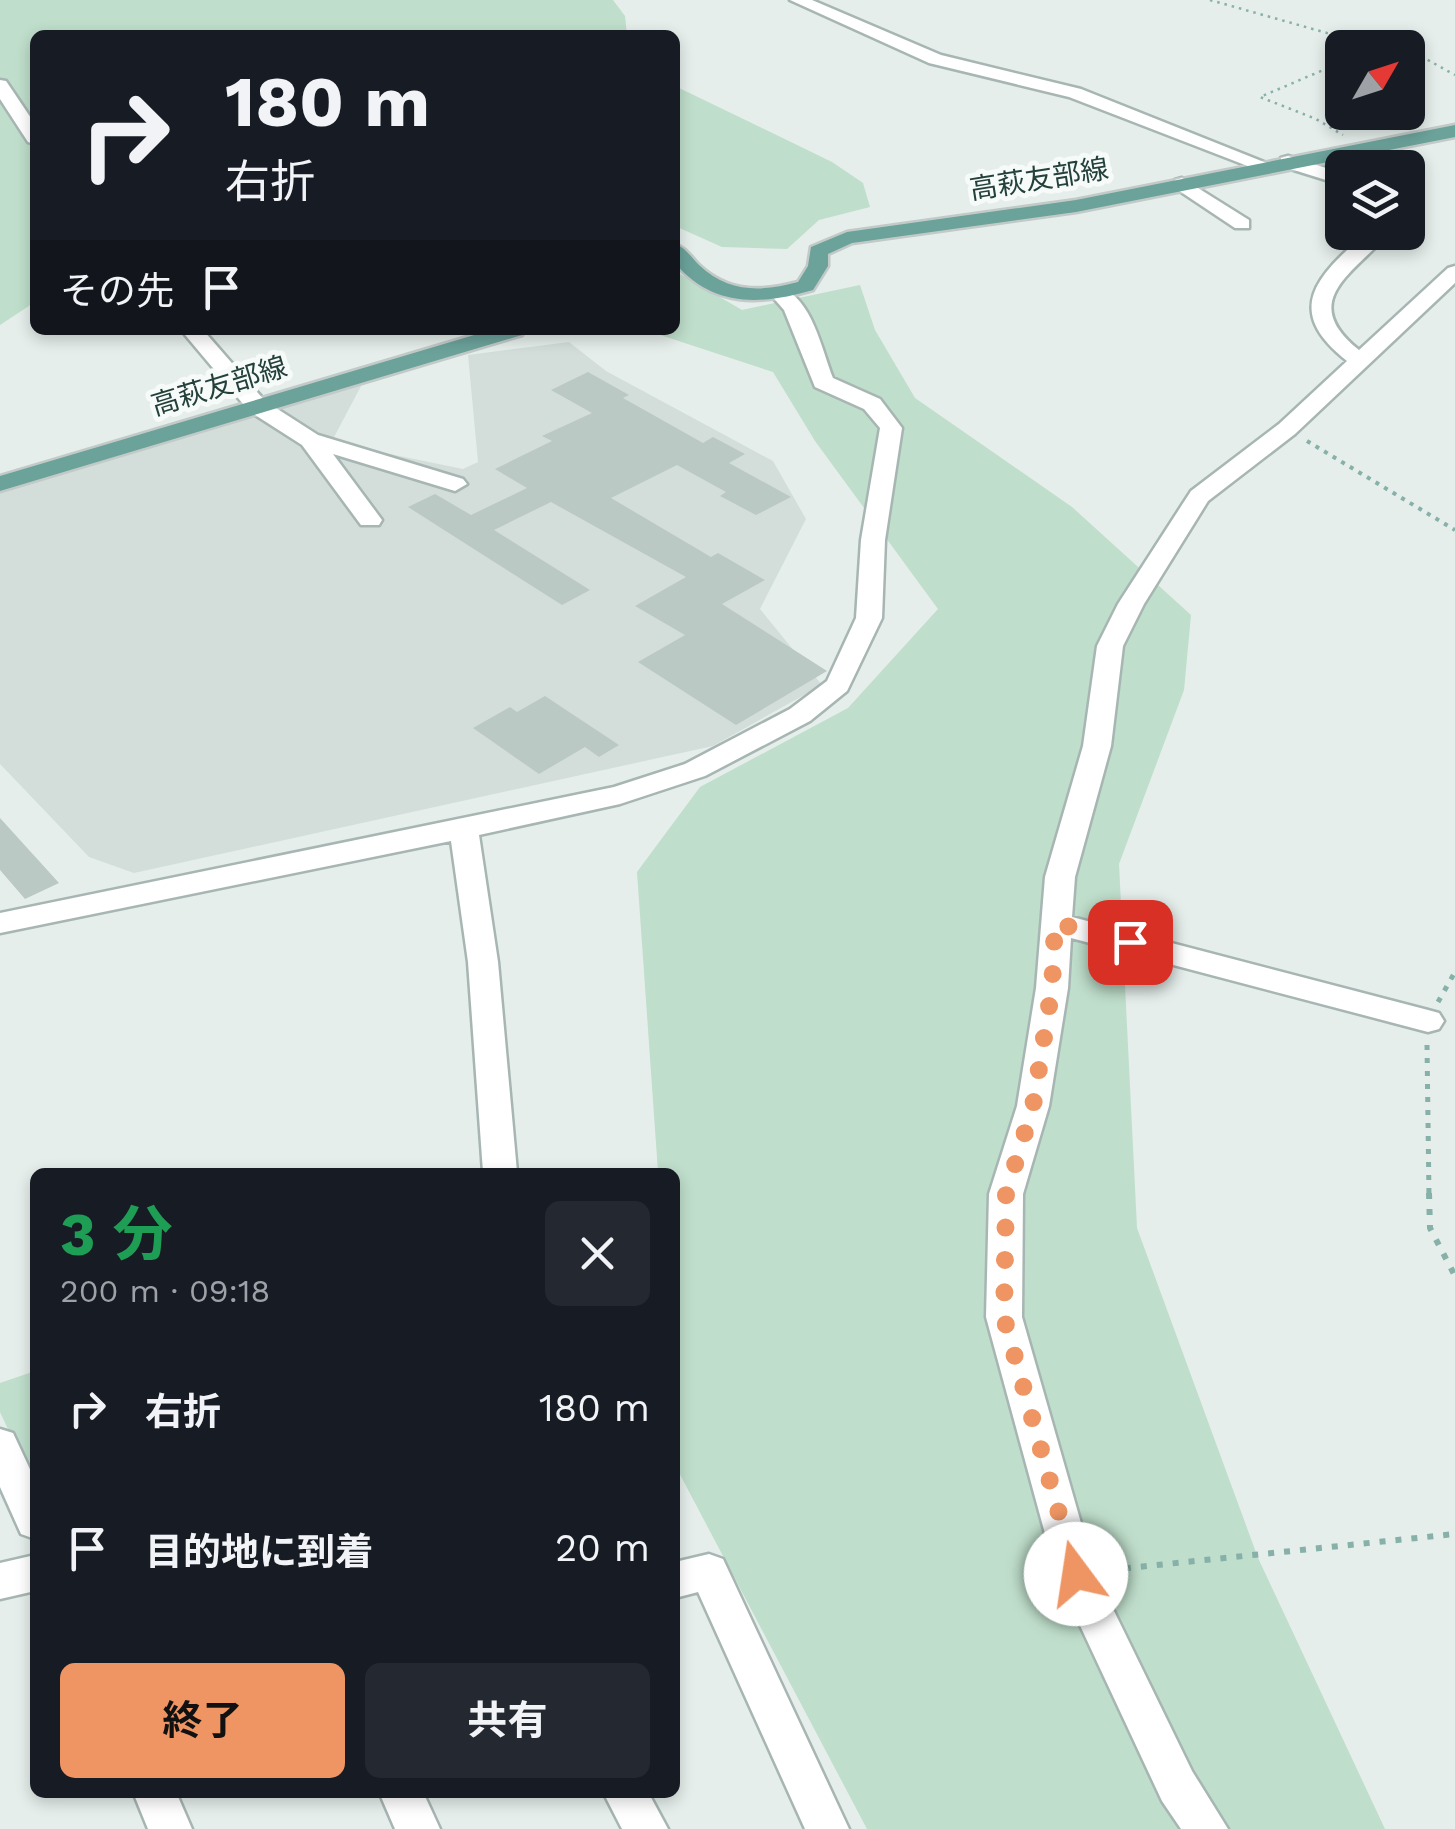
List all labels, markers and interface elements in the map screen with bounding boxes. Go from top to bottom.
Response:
north arrow [1325,30,1425,130]
map controls [1325,30,1425,250]
text: 180 m [225,61,430,143]
icon: right [60,70,190,200]
button: layers [1325,150,1425,250]
street label: 高萩友部線 [967,152,1111,206]
text: 右折 [225,155,315,208]
icon: arrive [194,260,249,315]
text: その先 [60,269,174,313]
street label: 高萩友部線 [147,350,291,422]
pin [1088,900,1173,985]
icon: arrive [1103,915,1158,970]
text: 3 分 [60,1199,173,1270]
button: close [545,1201,650,1306]
text: 200 m · 09:18 [60,1272,270,1310]
icon: right [60,1381,115,1436]
text: 180 m [539,1386,650,1430]
text: 右折 [145,1390,221,1434]
icon: arrive [60,1521,115,1576]
position arrow [1024,1522,1128,1626]
text: 20 m [555,1526,650,1570]
text: 目的地に到着 [145,1530,373,1574]
button: 終了 [60,1663,345,1778]
button: 共有 [365,1663,650,1778]

